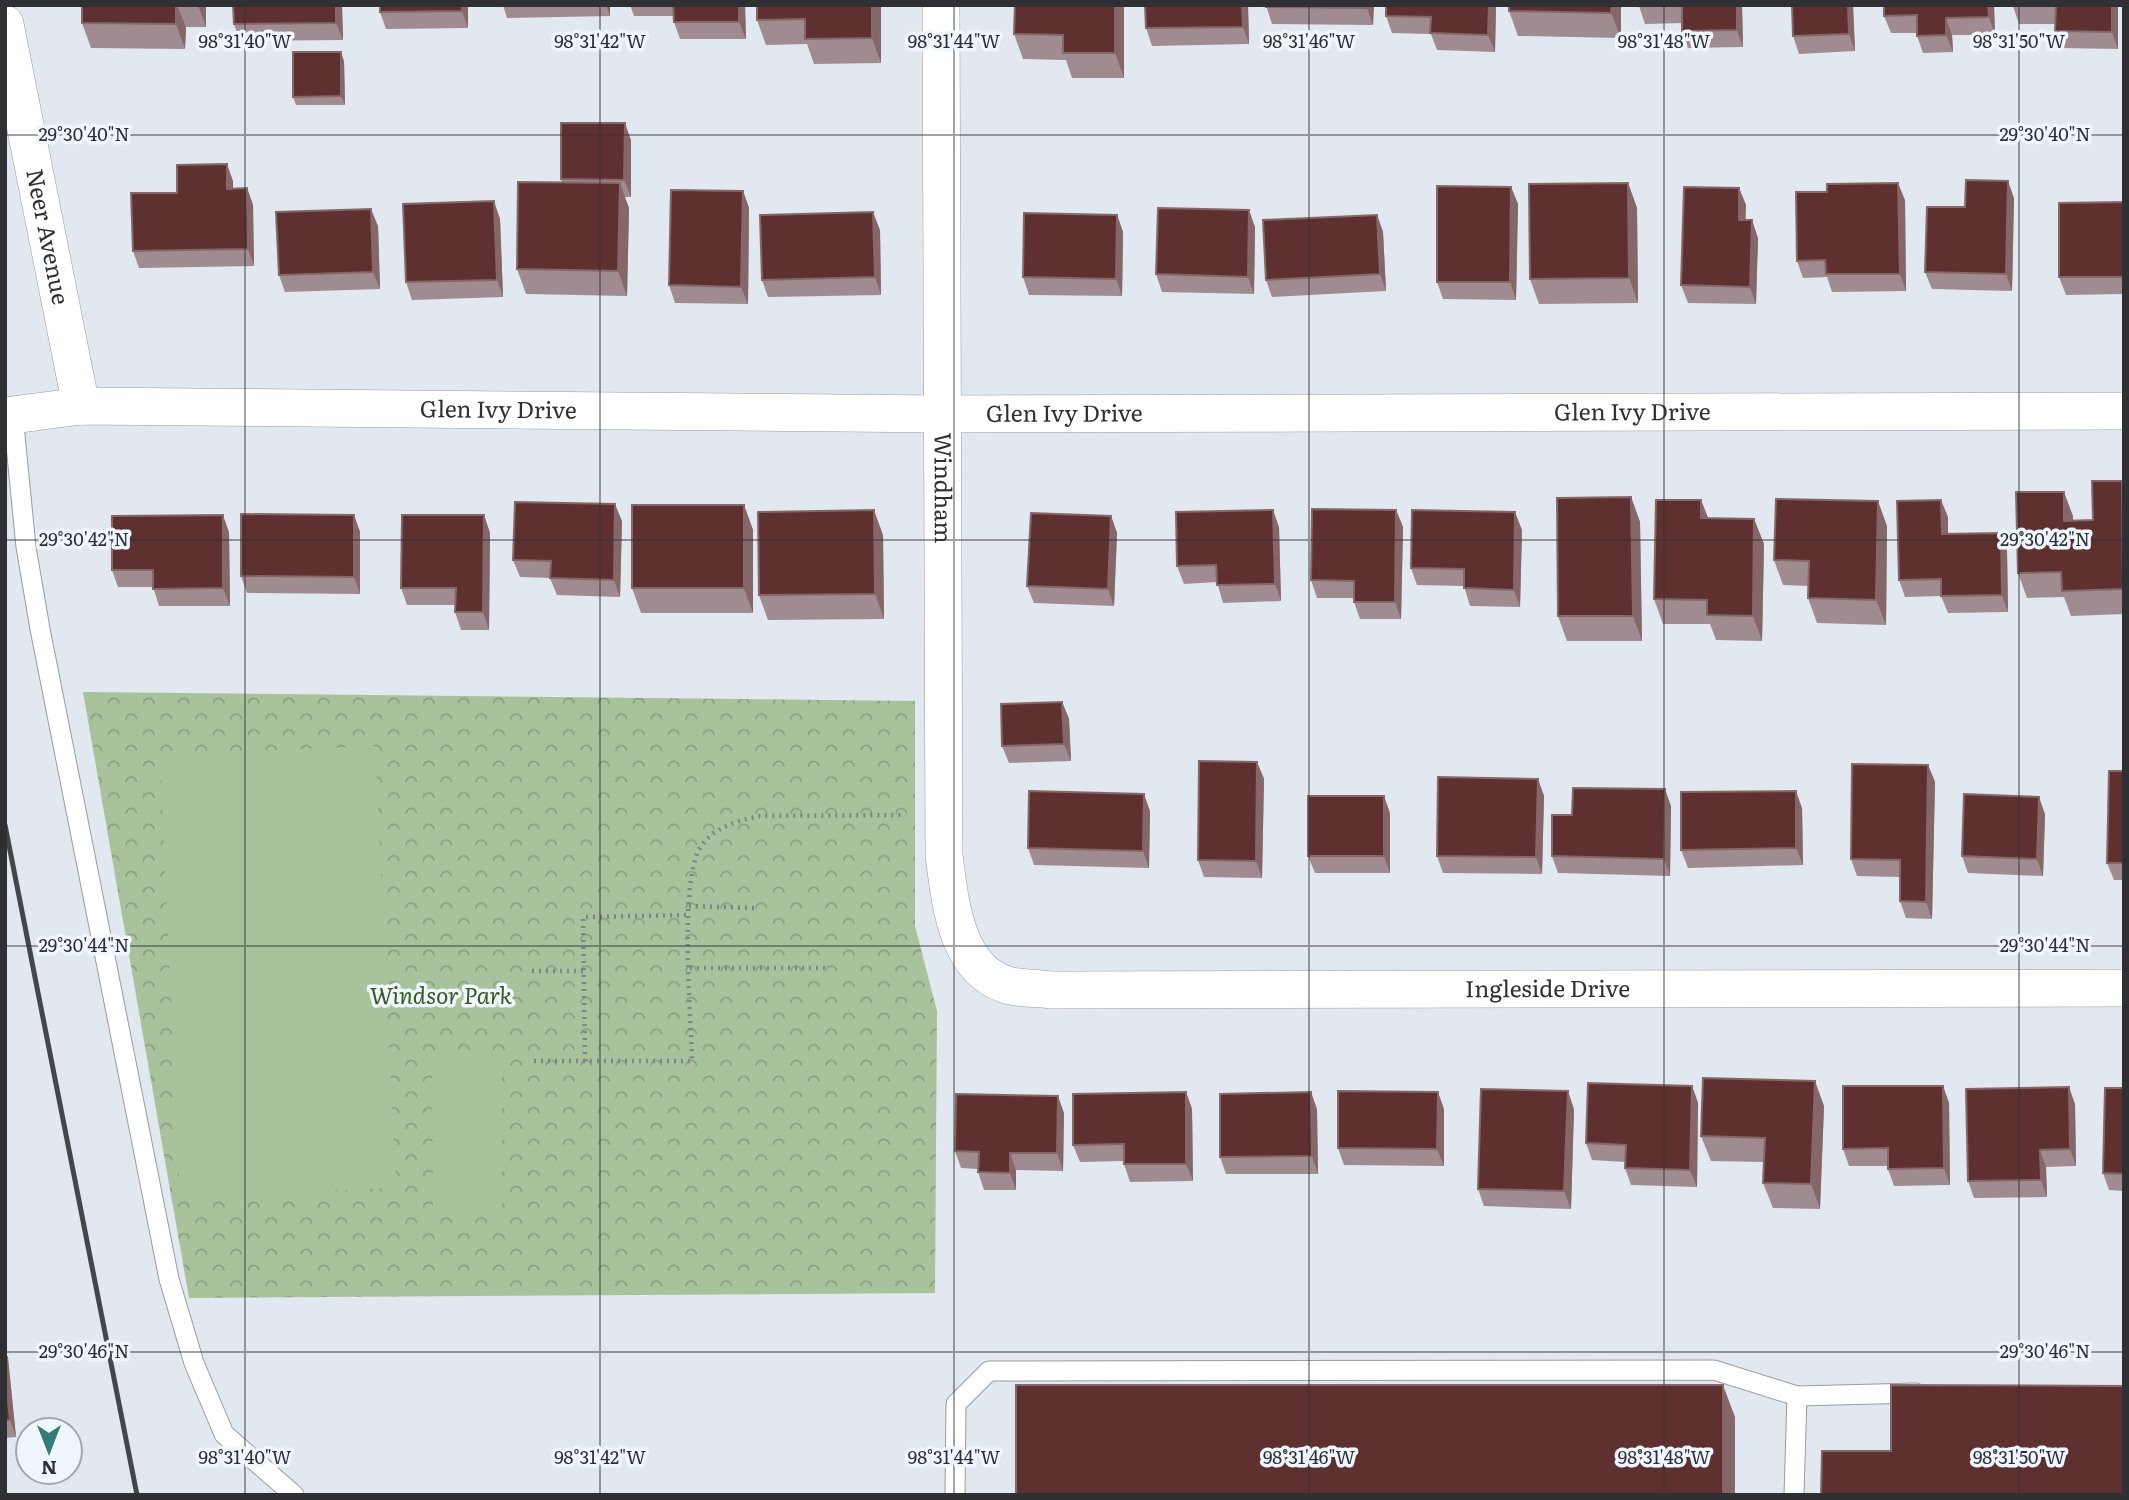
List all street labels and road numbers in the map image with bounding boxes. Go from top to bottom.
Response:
street label: Neer Avenue [19,165,79,307]
street label: Glen Ivy Drive [420,390,577,426]
street label: Glen Ivy Drive [1554,393,1711,427]
street label: Glen Ivy Drive [986,394,1143,429]
street label: Windham [928,432,962,544]
street label: Ingleside Drive [1465,970,1630,1004]

